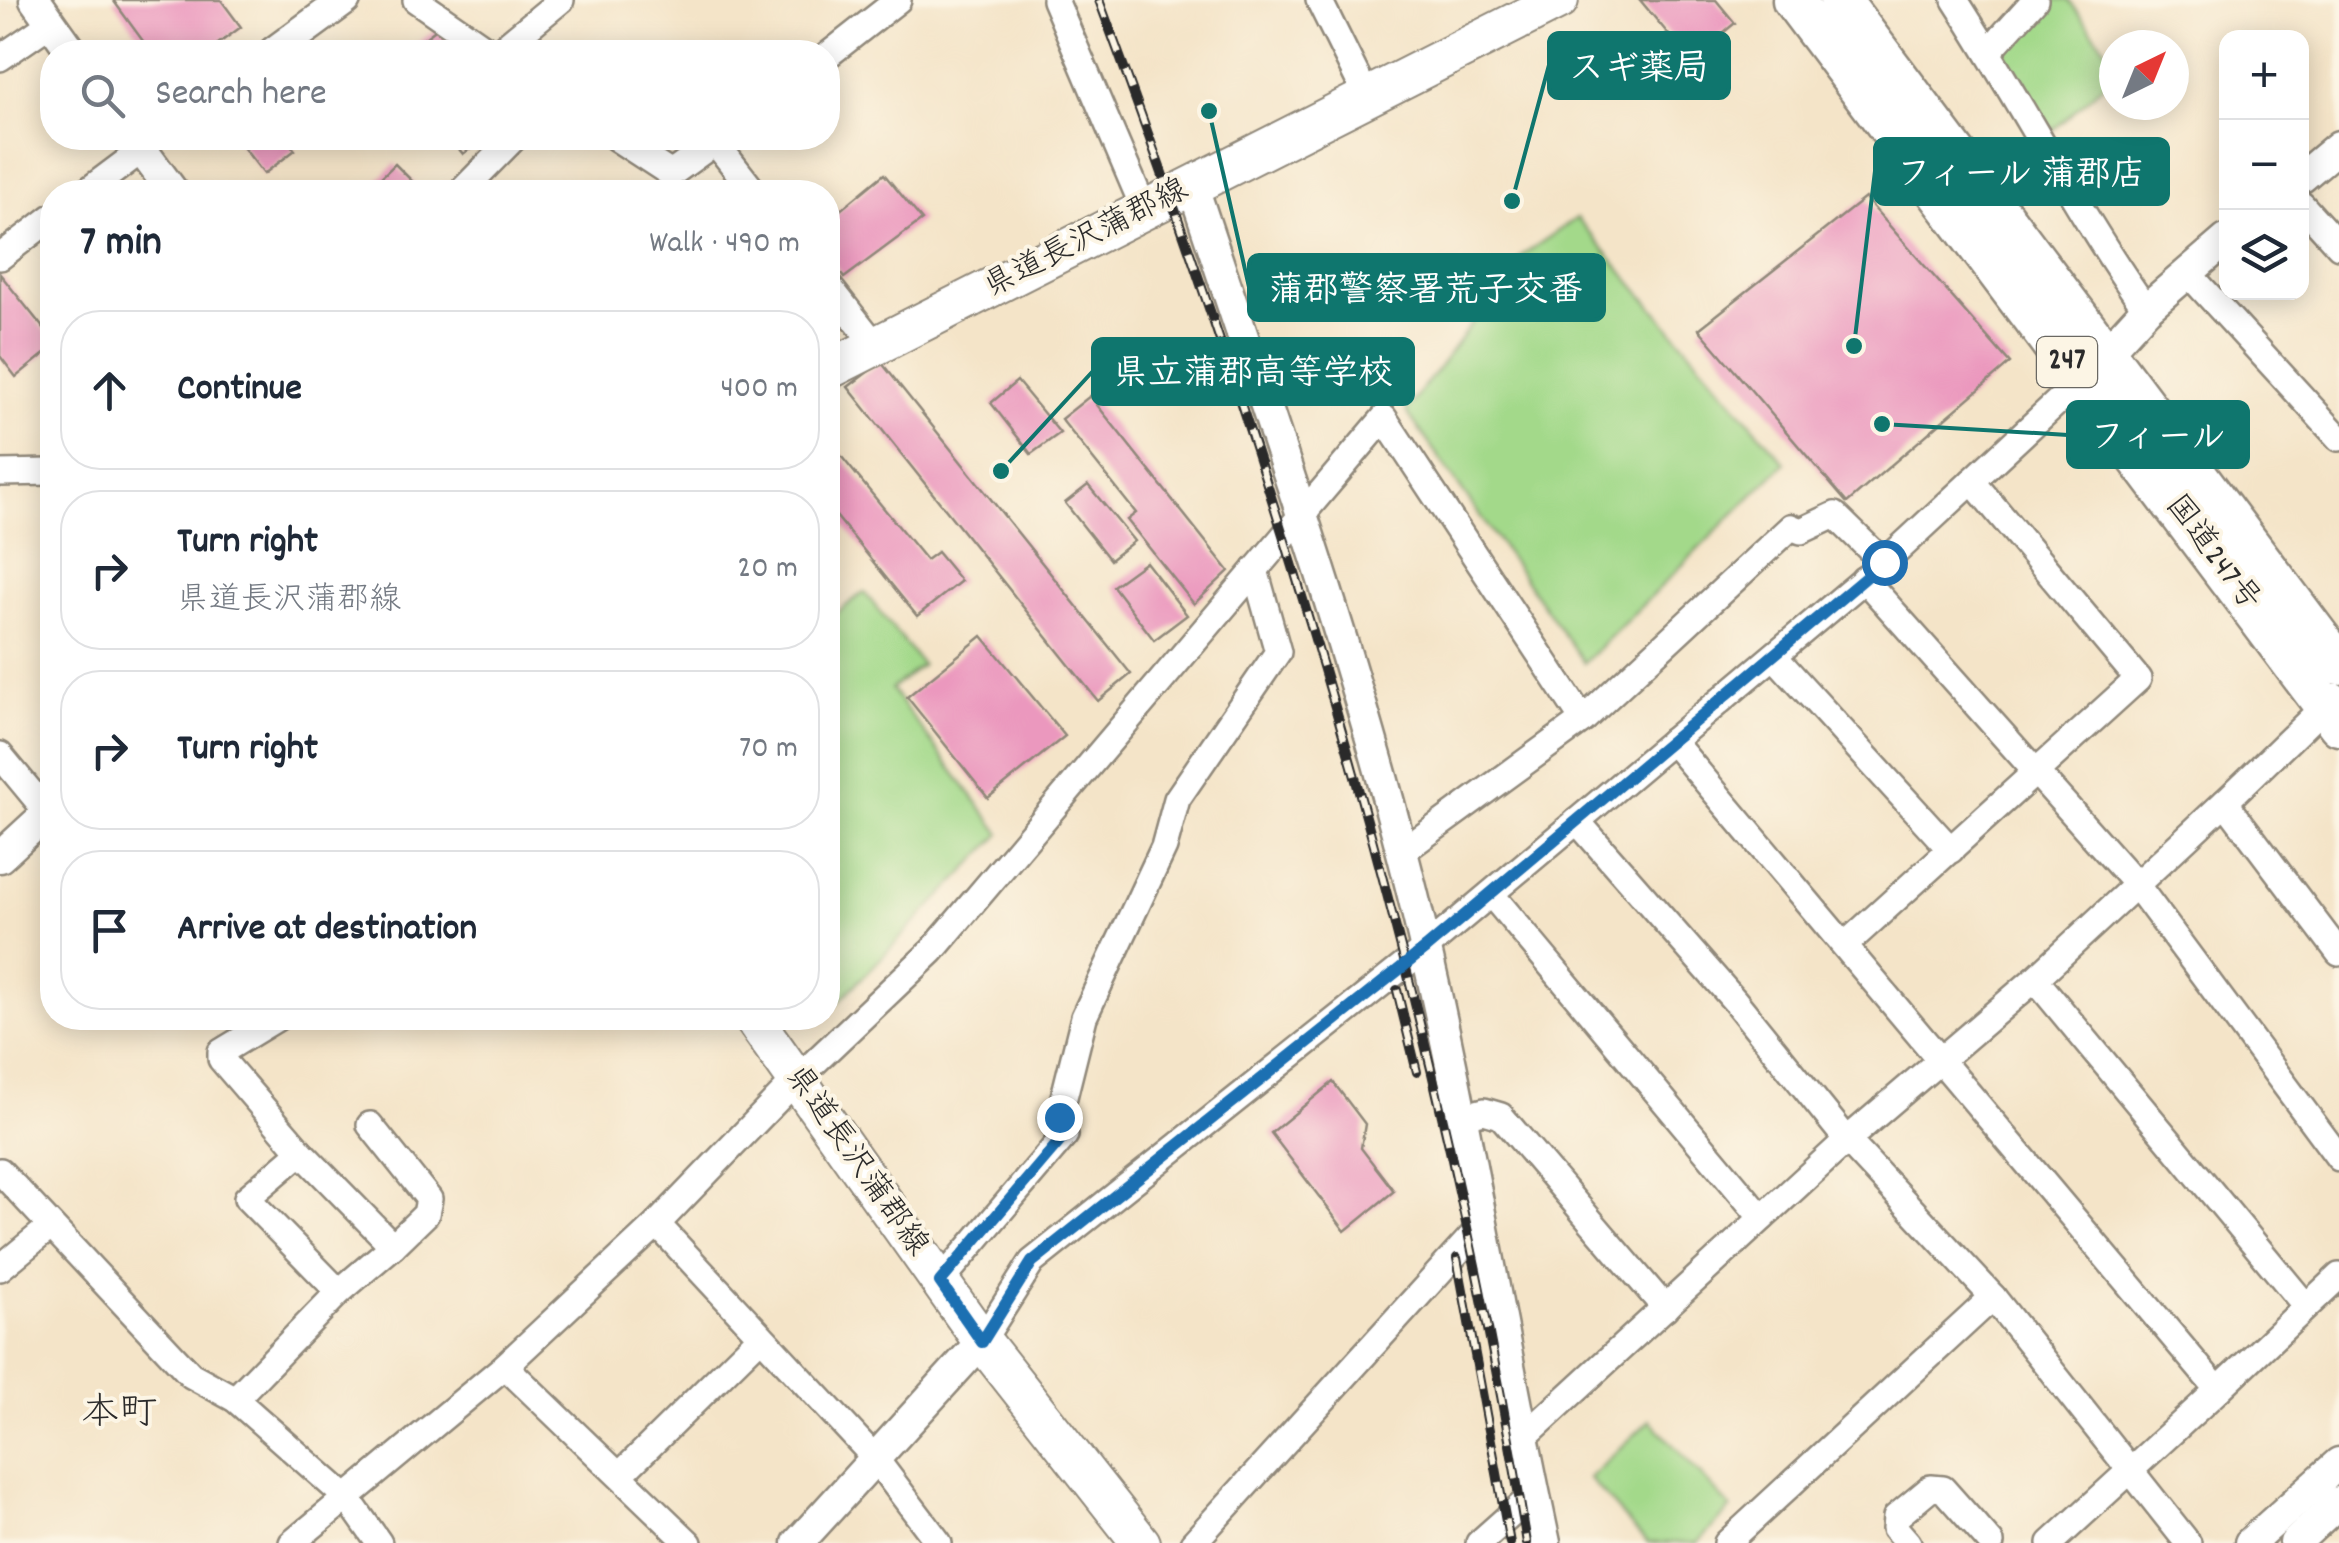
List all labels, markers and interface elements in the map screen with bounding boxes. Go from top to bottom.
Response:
north arrow [2099,30,2189,120]
map controls [2219,30,2309,300]
button: + [2219,30,2309,120]
callout: スギ薬局 [1549,33,1729,98]
search box [40,40,840,150]
text: スギ薬局 [1569,46,1709,96]
icon: search [75,68,130,123]
text: Search here [155,68,327,123]
button: − [2219,120,2309,210]
callout: フィール 蒲郡店 [1875,139,2168,204]
text: フィール 蒲郡店 [1897,152,2145,202]
street label: 県道長沢蒲郡線 [977,169,1197,311]
button: layers [2219,210,2309,300]
text: 7 min [80,215,162,275]
text: Walk · 490 m [649,222,800,268]
callout: 蒲郡警察署荒子交番 [1249,255,1604,320]
text: 蒲郡警察署荒子交番 [1268,268,1584,318]
road number: 247 [2037,337,2097,387]
callout: 県立蒲郡高等学校 [1093,339,1413,404]
text: 県立蒲郡高等学校 [1113,351,1393,401]
icon: ahead [82,363,137,418]
text: Continue [177,363,302,418]
text: 400 m [721,367,798,413]
callout: フィール [2068,402,2248,467]
text: フィール [2090,415,2226,465]
street label: 国道247号 [2152,486,2270,622]
text: Turn right [177,516,318,571]
route start [1862,540,1908,586]
icon: right [82,543,137,598]
text: 20 m [737,547,798,593]
text: 県道長沢蒲郡線 [177,579,401,625]
icon: right [82,723,137,778]
text: Turn right [177,723,318,778]
text: 70 m [739,727,798,773]
icon: arrive [82,903,137,958]
text: Arrive at destination [177,903,477,958]
street label: 県道長沢蒲郡線 [772,1057,938,1267]
route end [1037,1095,1083,1141]
district label: 本町 [81,1388,157,1443]

